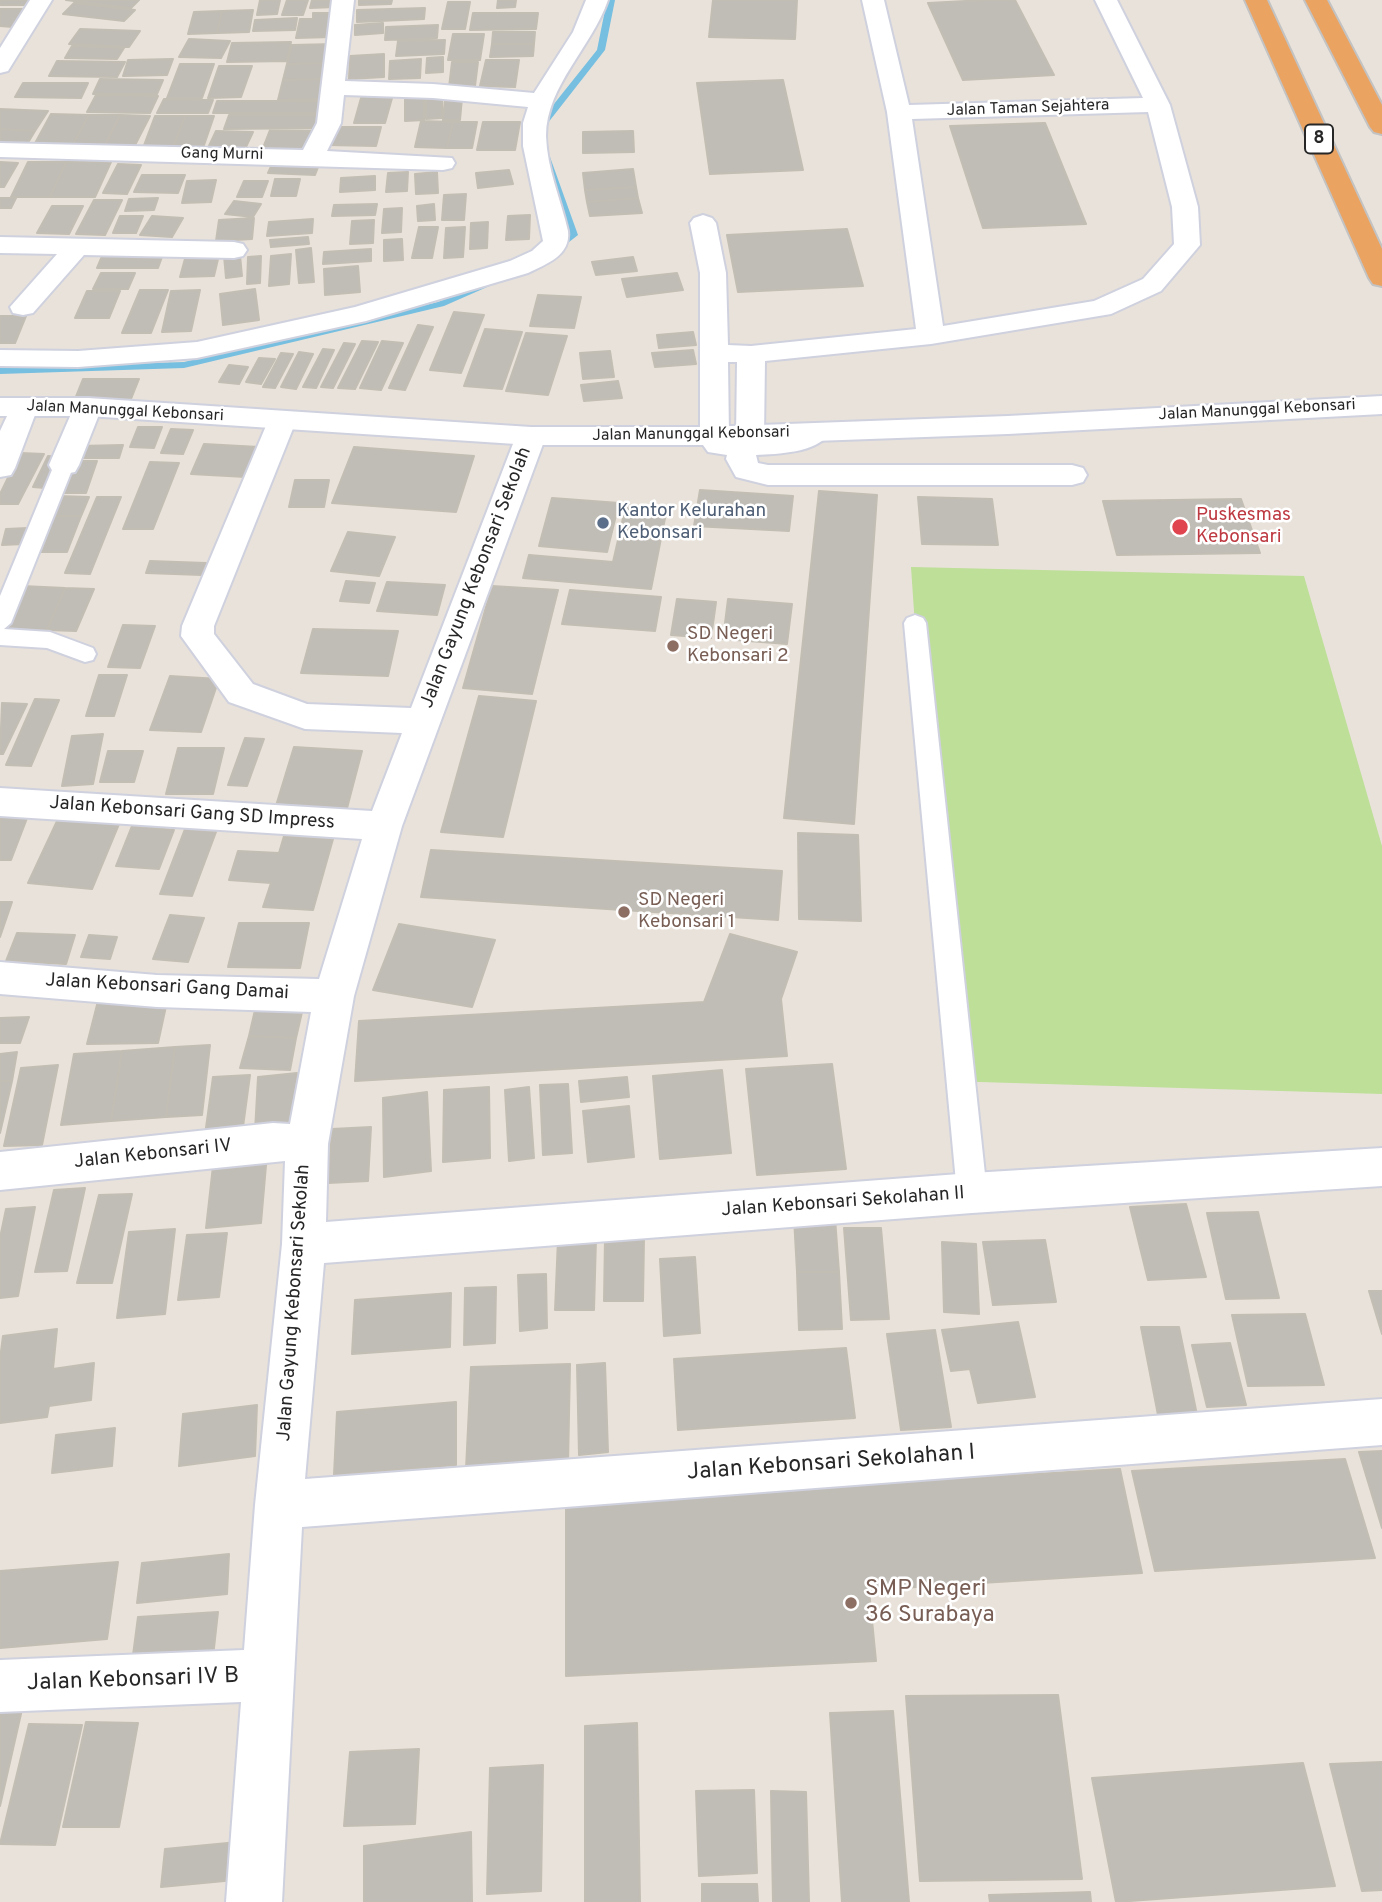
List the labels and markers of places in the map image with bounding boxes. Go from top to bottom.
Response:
place label: Kantor Kelurahan Kebonsari [617,501,766,545]
place label: Puskesmas Kebonsari [1196,505,1291,549]
marker: Kantor Kelurahan Kebonsari [595,515,611,531]
marker: Puskesmas Kebonsari [1170,517,1190,537]
place label: SD Negeri Kebonsari 2 [687,624,789,668]
marker: SD Negeri Kebonsari 2 [665,638,681,654]
place label: SD Negeri Kebonsari 1 [638,890,735,934]
marker: SD Negeri Kebonsari 1 [616,904,632,920]
place label: SMP Negeri 36 Surabaya [865,1576,995,1630]
marker: SMP Negeri 36 Surabaya [843,1595,859,1611]

